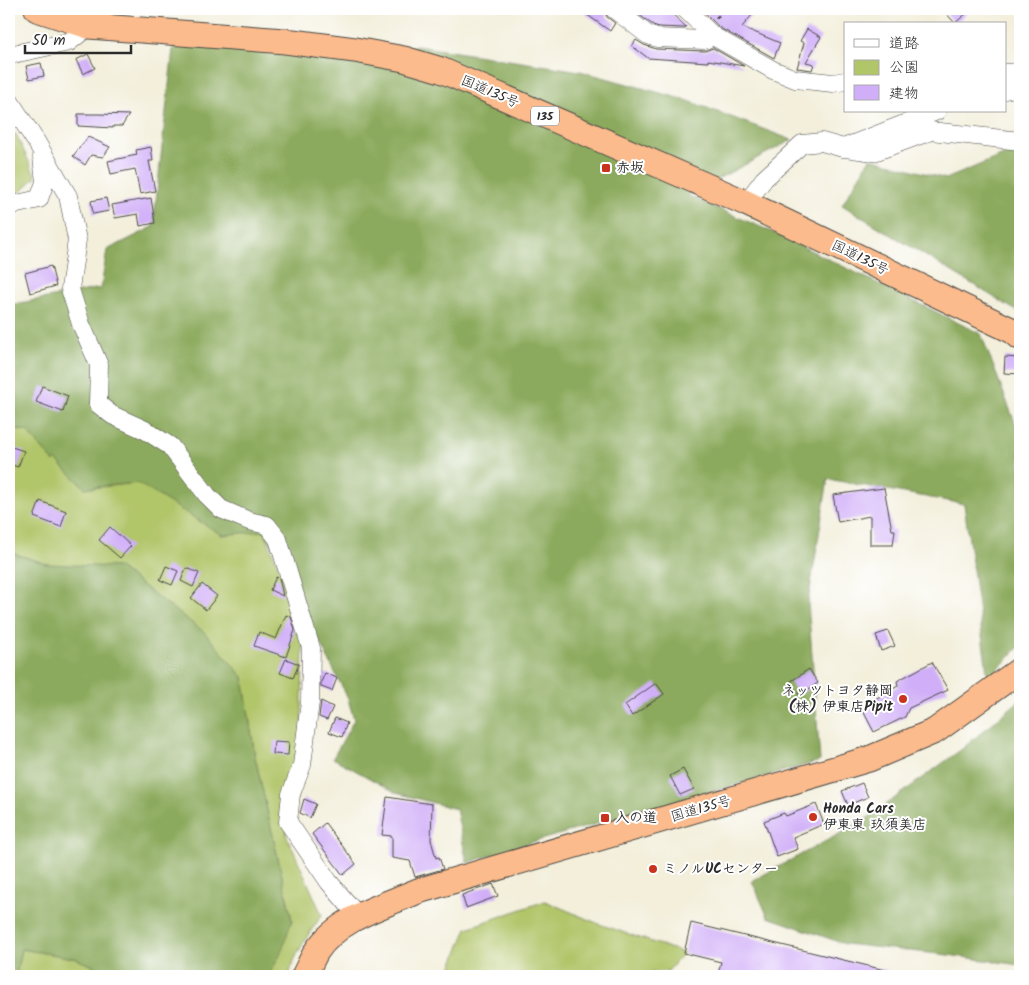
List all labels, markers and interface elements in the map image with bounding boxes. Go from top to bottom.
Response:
scale bar [25,22,131,54]
legend [844,22,1006,112]
text: 50 m [32,29,66,53]
text: 道路 [889,32,919,56]
text: 公園 [889,56,919,80]
street label: 国道135号 [457,70,523,114]
text: 建物 [889,82,919,106]
road number: 135 [531,106,559,125]
place label: 赤坂 [616,157,644,179]
marker: 赤坂 [600,162,612,174]
street label: 国道135号 [827,235,893,281]
place label: ネッツトヨタ静岡 (株) 伊東店Pipit [782,680,894,718]
marker: ネッツトヨタ静岡 (株) 伊東店Pipit [897,693,909,705]
street label: 国道135号 [668,790,734,828]
place label: Honda Cars 伊東東 玖須美店 [823,798,926,836]
place label: 入の道 [615,807,657,829]
marker: Honda Cars 伊東東 玖須美店 [807,811,819,823]
marker: 入の道 [599,812,611,824]
place label: ミノルUCセンター [663,858,778,880]
marker: ミノルUCセンター [647,863,659,875]

